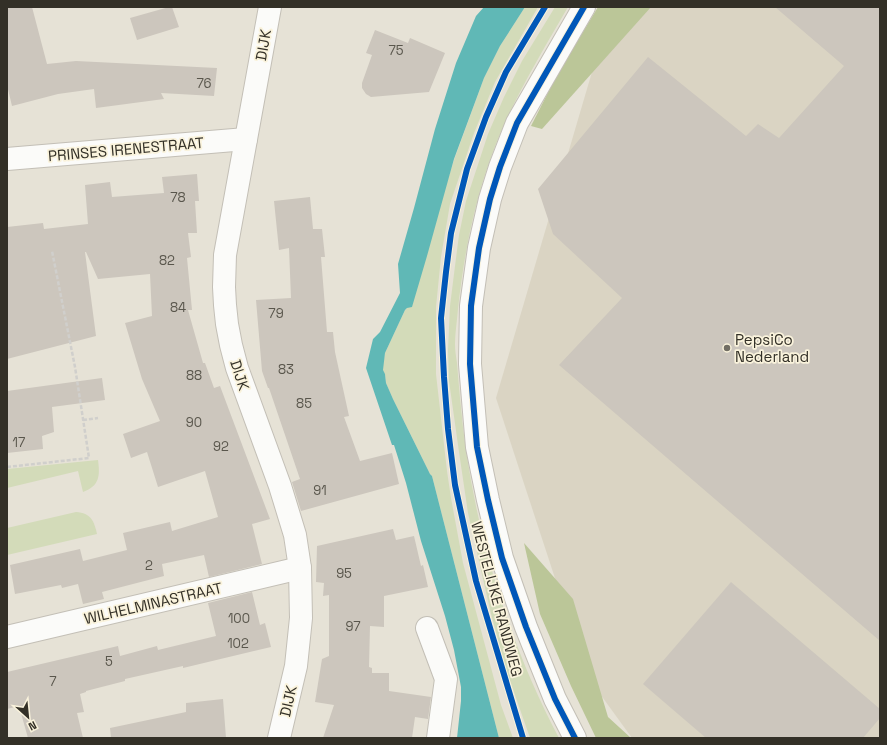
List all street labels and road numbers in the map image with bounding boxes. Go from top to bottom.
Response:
street label: DIJK [251,28,275,62]
street label: PRINSES IRENESTRAAT [47,133,205,165]
street label: DIJK [226,357,254,393]
street label: WESTELIJKE RANDWEG [467,519,527,679]
street label: WILHELMINASTRAAT [82,578,224,628]
street label: DIJK [275,683,301,719]

